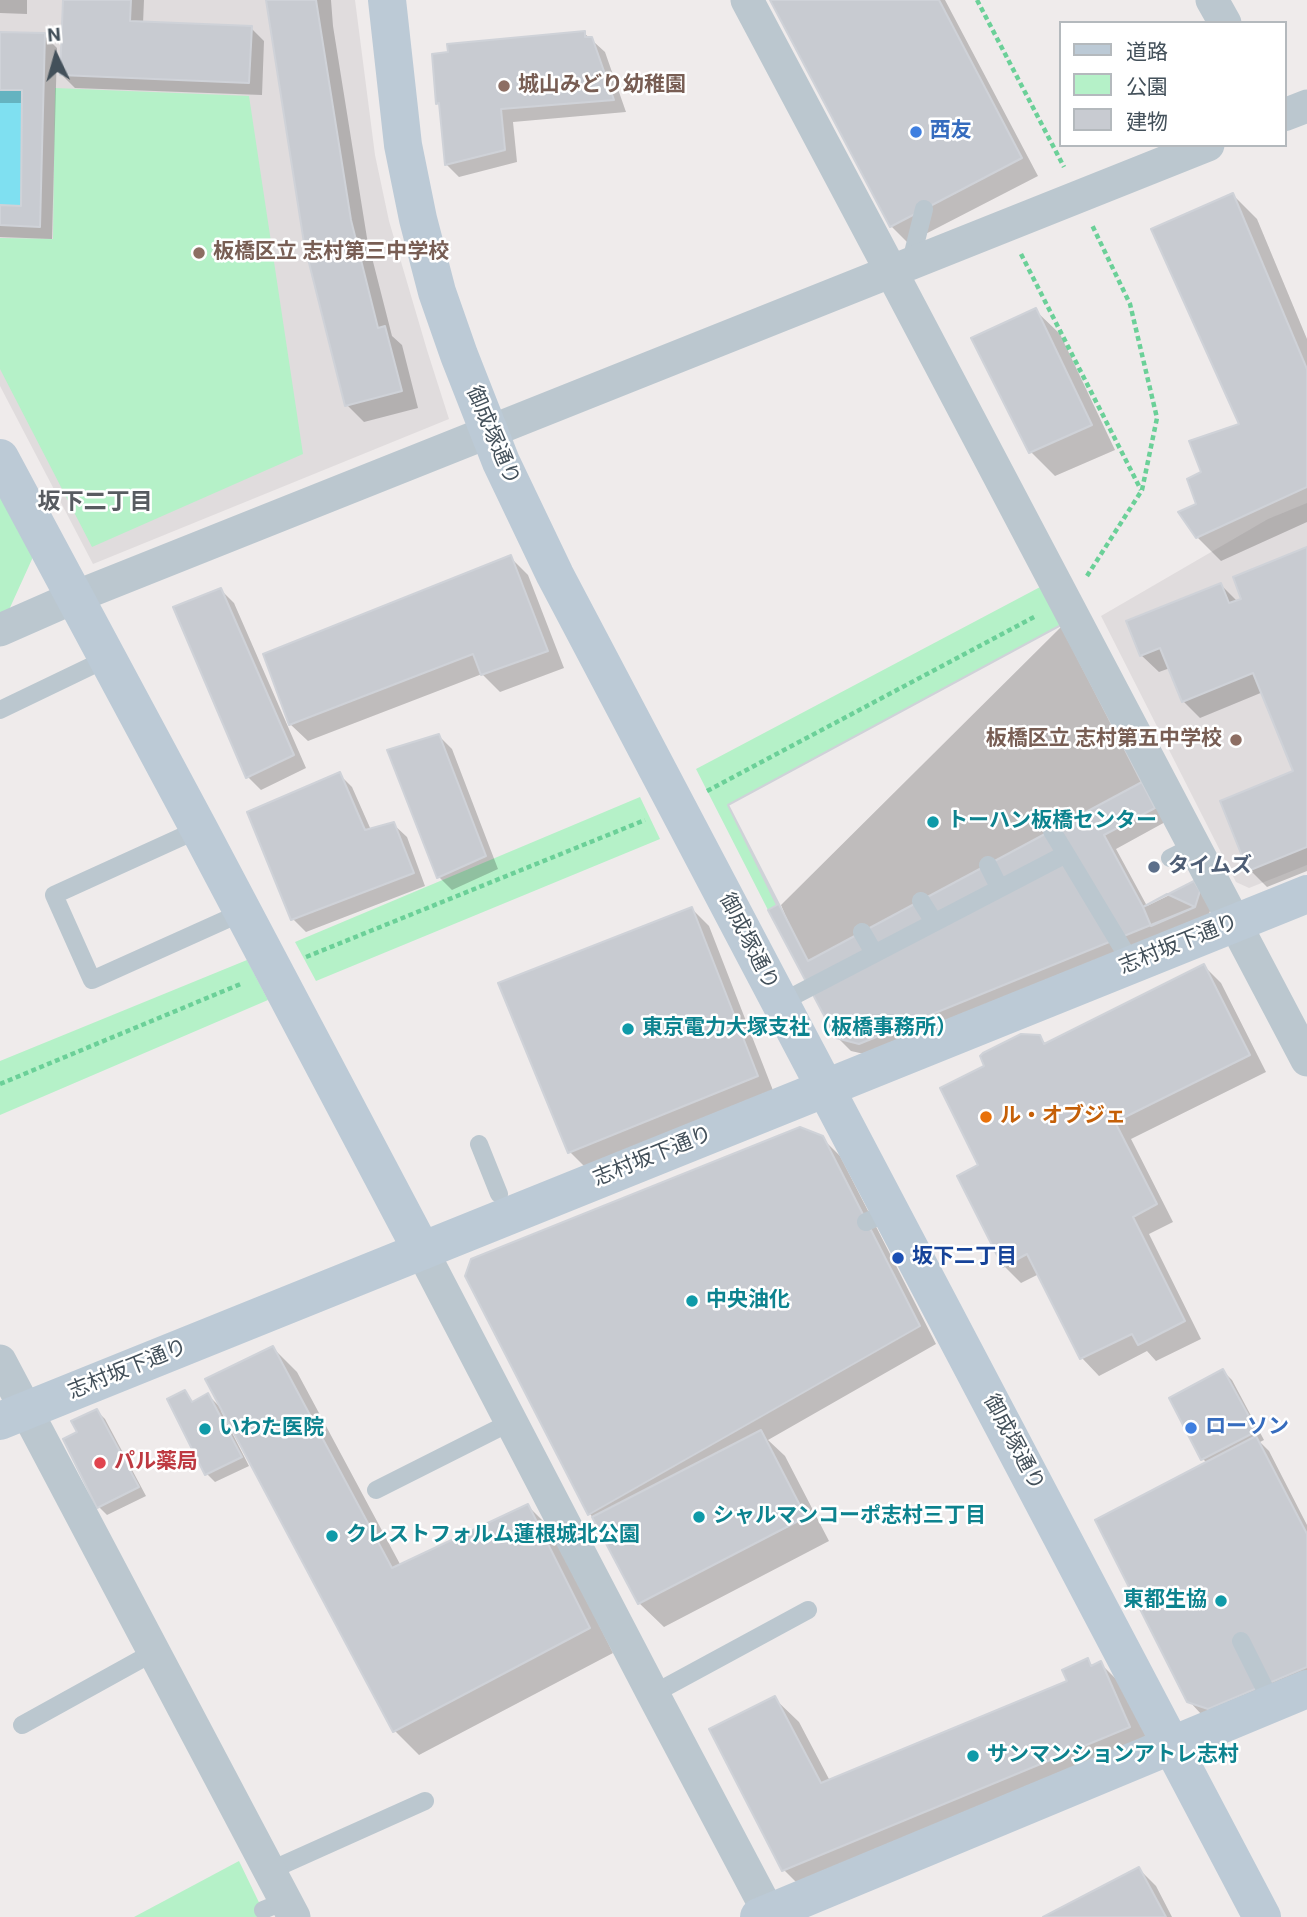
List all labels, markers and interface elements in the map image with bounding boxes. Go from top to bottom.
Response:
north arrow [21,21,91,91]
legend [1058,21,1286,147]
text: N [46,23,62,47]
text: 道路 [1126,40,1168,64]
place label: 城山みどり幼稚園 [518,73,686,99]
text: 公園 [1126,75,1168,99]
marker: 城山みどり幼稚園 [496,78,512,94]
text: 建物 [1126,110,1168,134]
place label: 西友 [930,119,972,145]
marker: 西友 [908,124,924,140]
place label: 板橋区立 志村第三中学校 [213,240,449,266]
marker: 板橋区立 志村第三中学校 [191,245,207,261]
street label: 御成塚通り [460,383,524,489]
district label: 坂下二丁目 [38,489,152,517]
place label: 板橋区立 志村第五中学校 [986,727,1222,753]
marker: 板橋区立 志村第五中学校 [1228,732,1244,748]
place label: トーハン板橋センター [947,809,1157,835]
marker: トーハン板橋センター [925,814,941,830]
place label: タイムズ [1168,854,1252,880]
marker: タイムズ [1146,859,1162,875]
street label: 御成塚通り [713,890,783,994]
street label: 志村坂下通り [1116,910,1242,980]
place label: 東京電力大塚支社（板橋事務所） [642,1016,957,1042]
marker: 東京電力大塚支社（板橋事務所） [620,1021,636,1037]
place label: ル・オブジェ [1000,1104,1126,1130]
marker: ル・オブジェ [978,1109,994,1125]
street label: 志村坂下通り [590,1122,716,1192]
place label: 坂下二丁目 [912,1245,1017,1271]
marker: 坂下二丁目 [890,1250,906,1266]
place label: 中央油化 [706,1288,790,1314]
marker: 中央油化 [684,1293,700,1309]
street label: 志村坂下通り [65,1335,191,1405]
street label: 御成塚通り [977,1391,1049,1495]
place label: ローソン [1205,1415,1289,1441]
place label: いわた医院 [219,1416,324,1442]
marker: ローソン [1183,1420,1199,1436]
marker: いわた医院 [197,1421,213,1437]
place label: パル薬局 [114,1450,198,1476]
marker: パル薬局 [92,1455,108,1471]
place label: シャルマンコーポ志村三丁目 [713,1504,986,1530]
marker: シャルマンコーポ志村三丁目 [691,1509,707,1525]
place label: クレストフォルム蓮根城北公園 [346,1523,640,1549]
marker: クレストフォルム蓮根城北公園 [324,1528,340,1544]
place label: 東都生協 [1123,1588,1207,1614]
marker: 東都生協 [1213,1593,1229,1609]
place label: サンマンションアトレ志村 [987,1743,1239,1769]
marker: サンマンションアトレ志村 [965,1748,981,1764]

